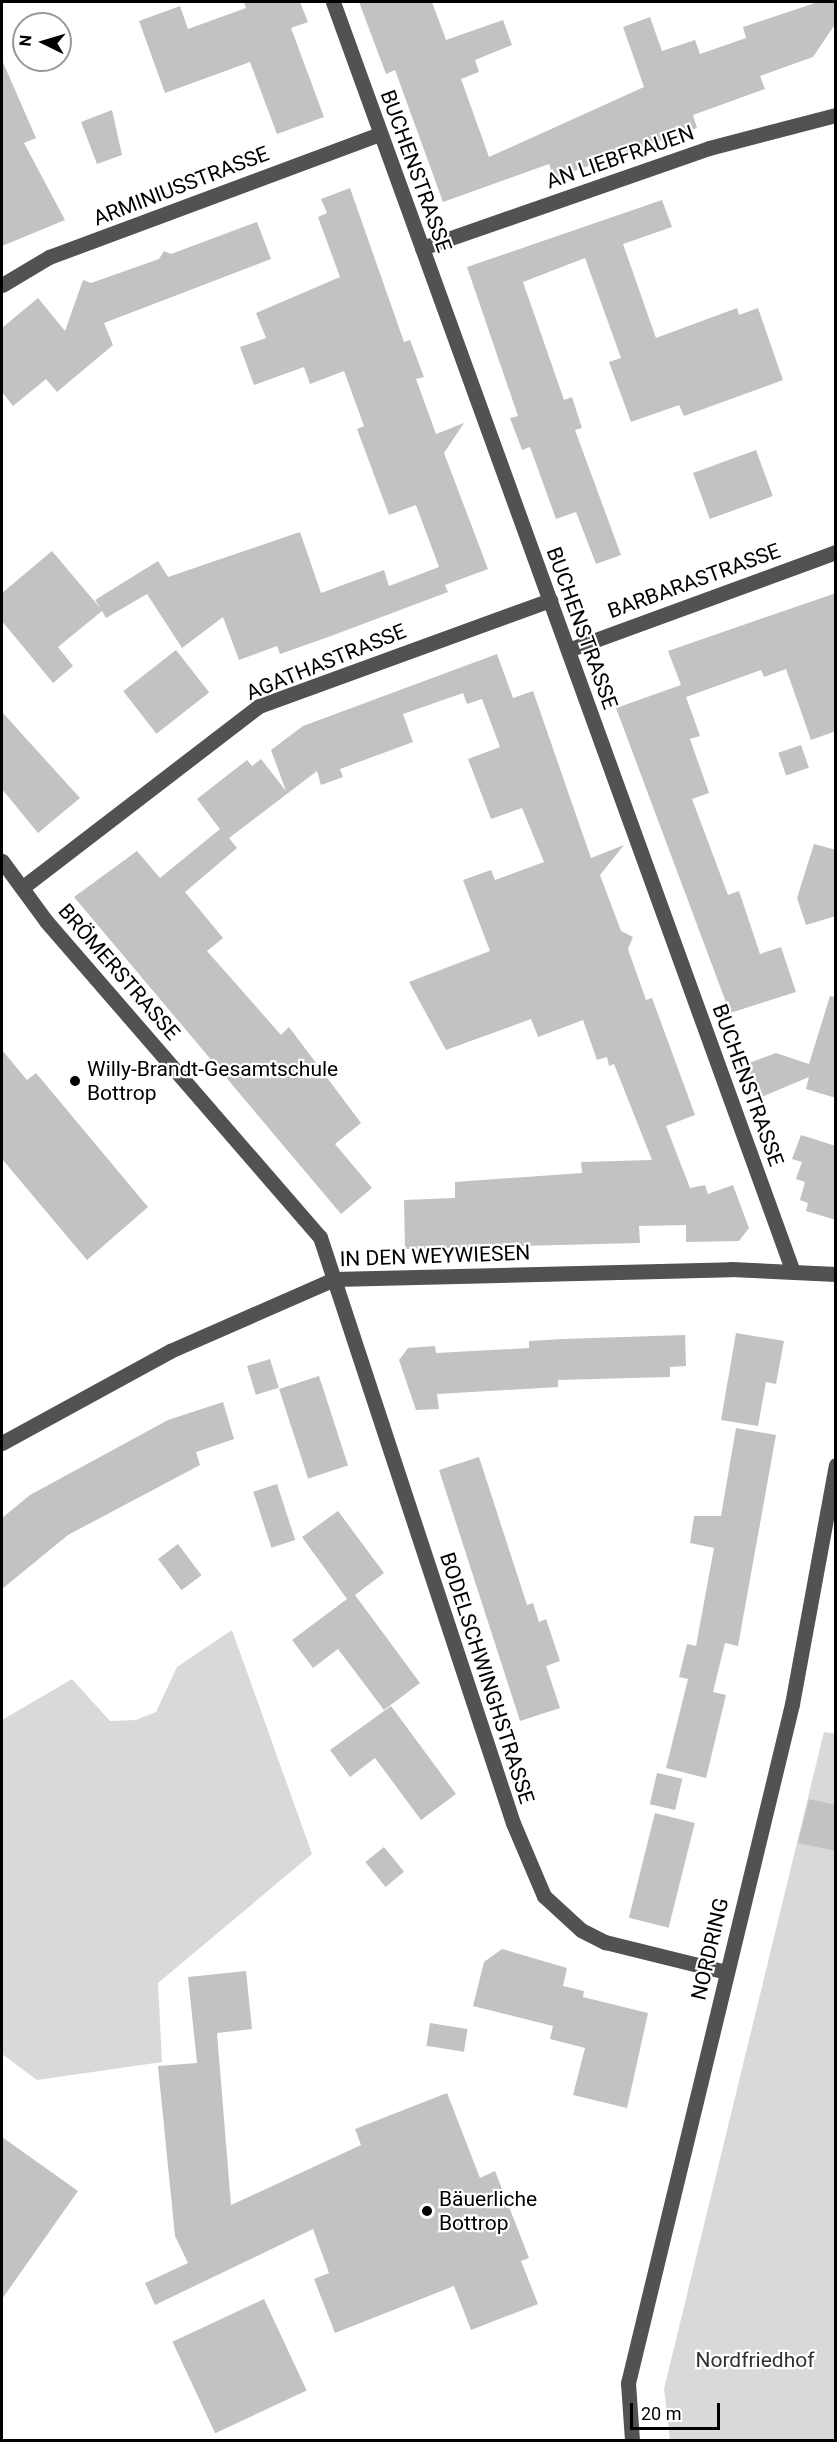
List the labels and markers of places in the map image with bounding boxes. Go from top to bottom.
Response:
place label: Willy-Brandt-Gesamtschule Bottrop [87,1056,338,1106]
marker: Willy-Brandt-Gesamtschule Bottrop [68,1074,82,1088]
place label: Bäuerliche Bottrop [439,2186,537,2236]
marker: Bäuerliche Bottrop [420,2204,434,2218]

